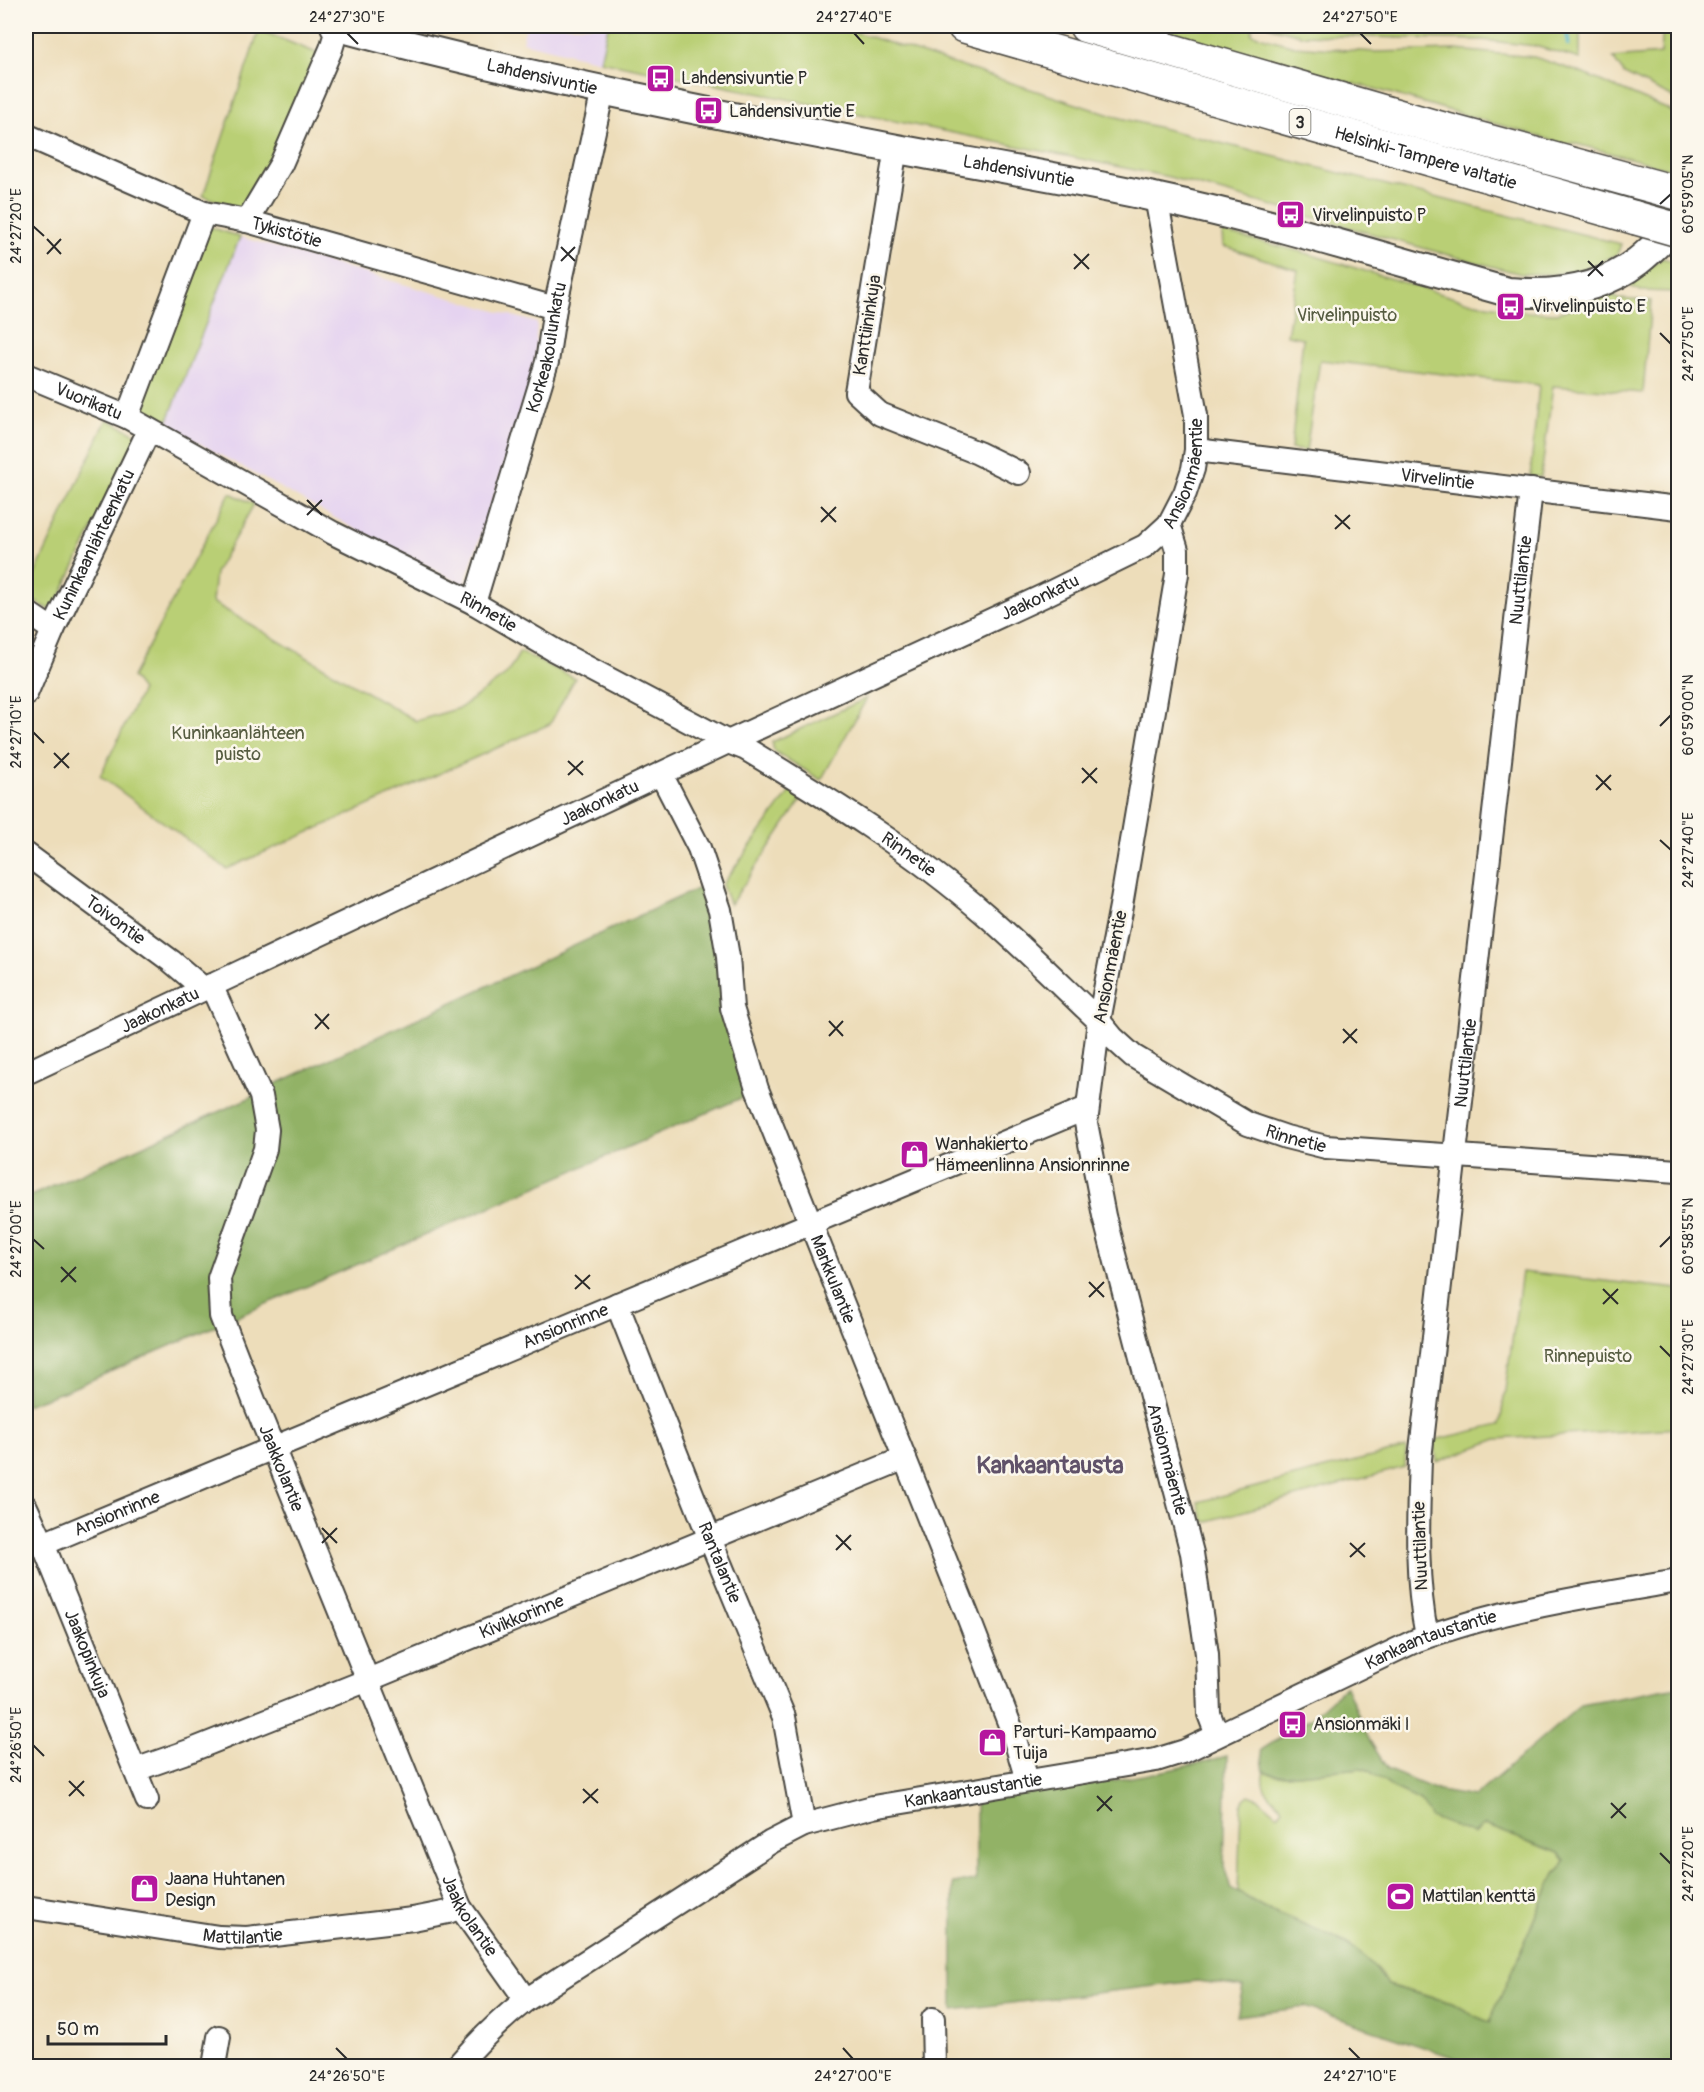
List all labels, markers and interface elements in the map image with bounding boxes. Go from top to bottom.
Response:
text: 24°27'30"E [309,8,385,27]
text: 24°27'40"E [816,8,892,27]
text: 24°27'50"E [1322,8,1398,27]
street label: Lahdensivuntie [484,53,599,101]
bus stop icon: Lahdensivuntie P [644,62,676,94]
place label: Lahdensivuntie P [681,67,807,90]
bus stop icon: Lahdensivuntie E [692,95,724,127]
place label: Lahdensivuntie E [729,100,855,123]
road number: 3 [1290,109,1310,135]
street label: Helsinki-Tampere valtatie [1332,121,1519,195]
street label: Lahdensivuntie [961,150,1076,193]
text: 60°59'05"N [1679,155,1698,233]
text: 24°27'20"E [7,188,26,264]
bus stop icon: Virvelinpuisto P [1275,199,1307,231]
place label: Virvelinpuisto P [1312,204,1427,227]
street label: Tykistötie [248,212,324,254]
street label: Kanttiininkuja [848,273,887,377]
street label: Korkeakoulunkatu [521,280,572,416]
bus stop icon: Virvelinpuisto E [1495,290,1527,322]
place label: Virvelinpuisto E [1532,295,1646,318]
park label: Virvelinpuisto [1297,304,1398,327]
text: 24°27'50"E [1679,306,1698,382]
street label: Vuorikatu [51,377,126,426]
street label: Ansionmäentie [1157,418,1208,533]
street label: Virvelintie [1399,464,1476,495]
street label: Kuninkaanlähteenkatu [48,466,140,624]
street label: Nuuttilantie [1505,534,1538,626]
street label: Jaakonkatu [997,569,1083,626]
street label: Rinnetie [456,587,521,638]
text: 60°59'00"N [1679,674,1698,756]
text: 24°27'10"E [7,695,26,768]
park label: Kuninkaanlähteen puisto [171,722,305,766]
street label: Jaakonkatu [557,775,643,831]
text: 24°27'40"E [1679,812,1698,888]
street label: Rinnetie [877,827,941,882]
street label: Toivontie [80,890,150,950]
street label: Ansionmäentie [1088,908,1133,1026]
street label: Jaakonkatu [117,982,203,1039]
street label: Nuuttilantie [1449,1017,1482,1109]
street label: Rinnetie [1262,1120,1329,1159]
place label: Wanhakierto Hämeenlinna Ansionrinne [935,1133,1130,1177]
shop icon: Wanhakierto Hämeenlinna Ansionrinne [898,1138,930,1170]
text: 60°58'55"N [1679,1198,1698,1274]
text: 24°27'00"E [7,1200,26,1278]
street label: Markkulantie [805,1232,861,1327]
street label: Ansionrinne [519,1298,612,1355]
text: 24°27'30"E [1679,1319,1698,1395]
park label: Rinnepuisto [1544,1345,1633,1368]
street label: Ansionmäentie [1141,1401,1193,1518]
street label: Jaakkolantie [253,1421,309,1515]
district label: Kankaantausta [976,1451,1124,1480]
street label: Ansionrinne [70,1485,164,1542]
street label: Nuuttilantie [1407,1501,1434,1591]
street label: Rantalantie [692,1519,746,1607]
street label: Kivikkorinne [476,1589,568,1645]
street label: Kankaantaustantie [1361,1605,1499,1675]
street label: Jaakopinkuja [59,1606,115,1701]
text: 24°26'50"E [7,1707,26,1783]
bus stop icon: Ansionmäki I [1276,1708,1308,1740]
place label: Ansionmäki I [1313,1713,1410,1736]
place label: Parturi-Kampaamo Tuija [1013,1721,1157,1765]
shop icon: Parturi-Kampaamo Tuija [976,1726,1008,1758]
street label: Kankaantaustantie [902,1768,1044,1814]
text: 24°27'20"E [1679,1826,1698,1902]
place label: Jaana Huhtanen Design [165,1868,285,1912]
street label: Jaakkolantie [436,1872,503,1961]
shop icon: Jaana Huhtanen Design [128,1873,160,1905]
sports icon: Mattilan kenttä [1385,1880,1417,1912]
place label: Mattilan kenttä [1422,1885,1536,1908]
street label: Mattilantie [201,1923,284,1950]
scale bar [48,2008,166,2046]
text: 50 m [57,2018,99,2041]
text: 24°26'50"E [309,2067,385,2086]
text: 24°27'00"E [814,2067,892,2086]
text: 24°27'10"E [1324,2067,1397,2086]

